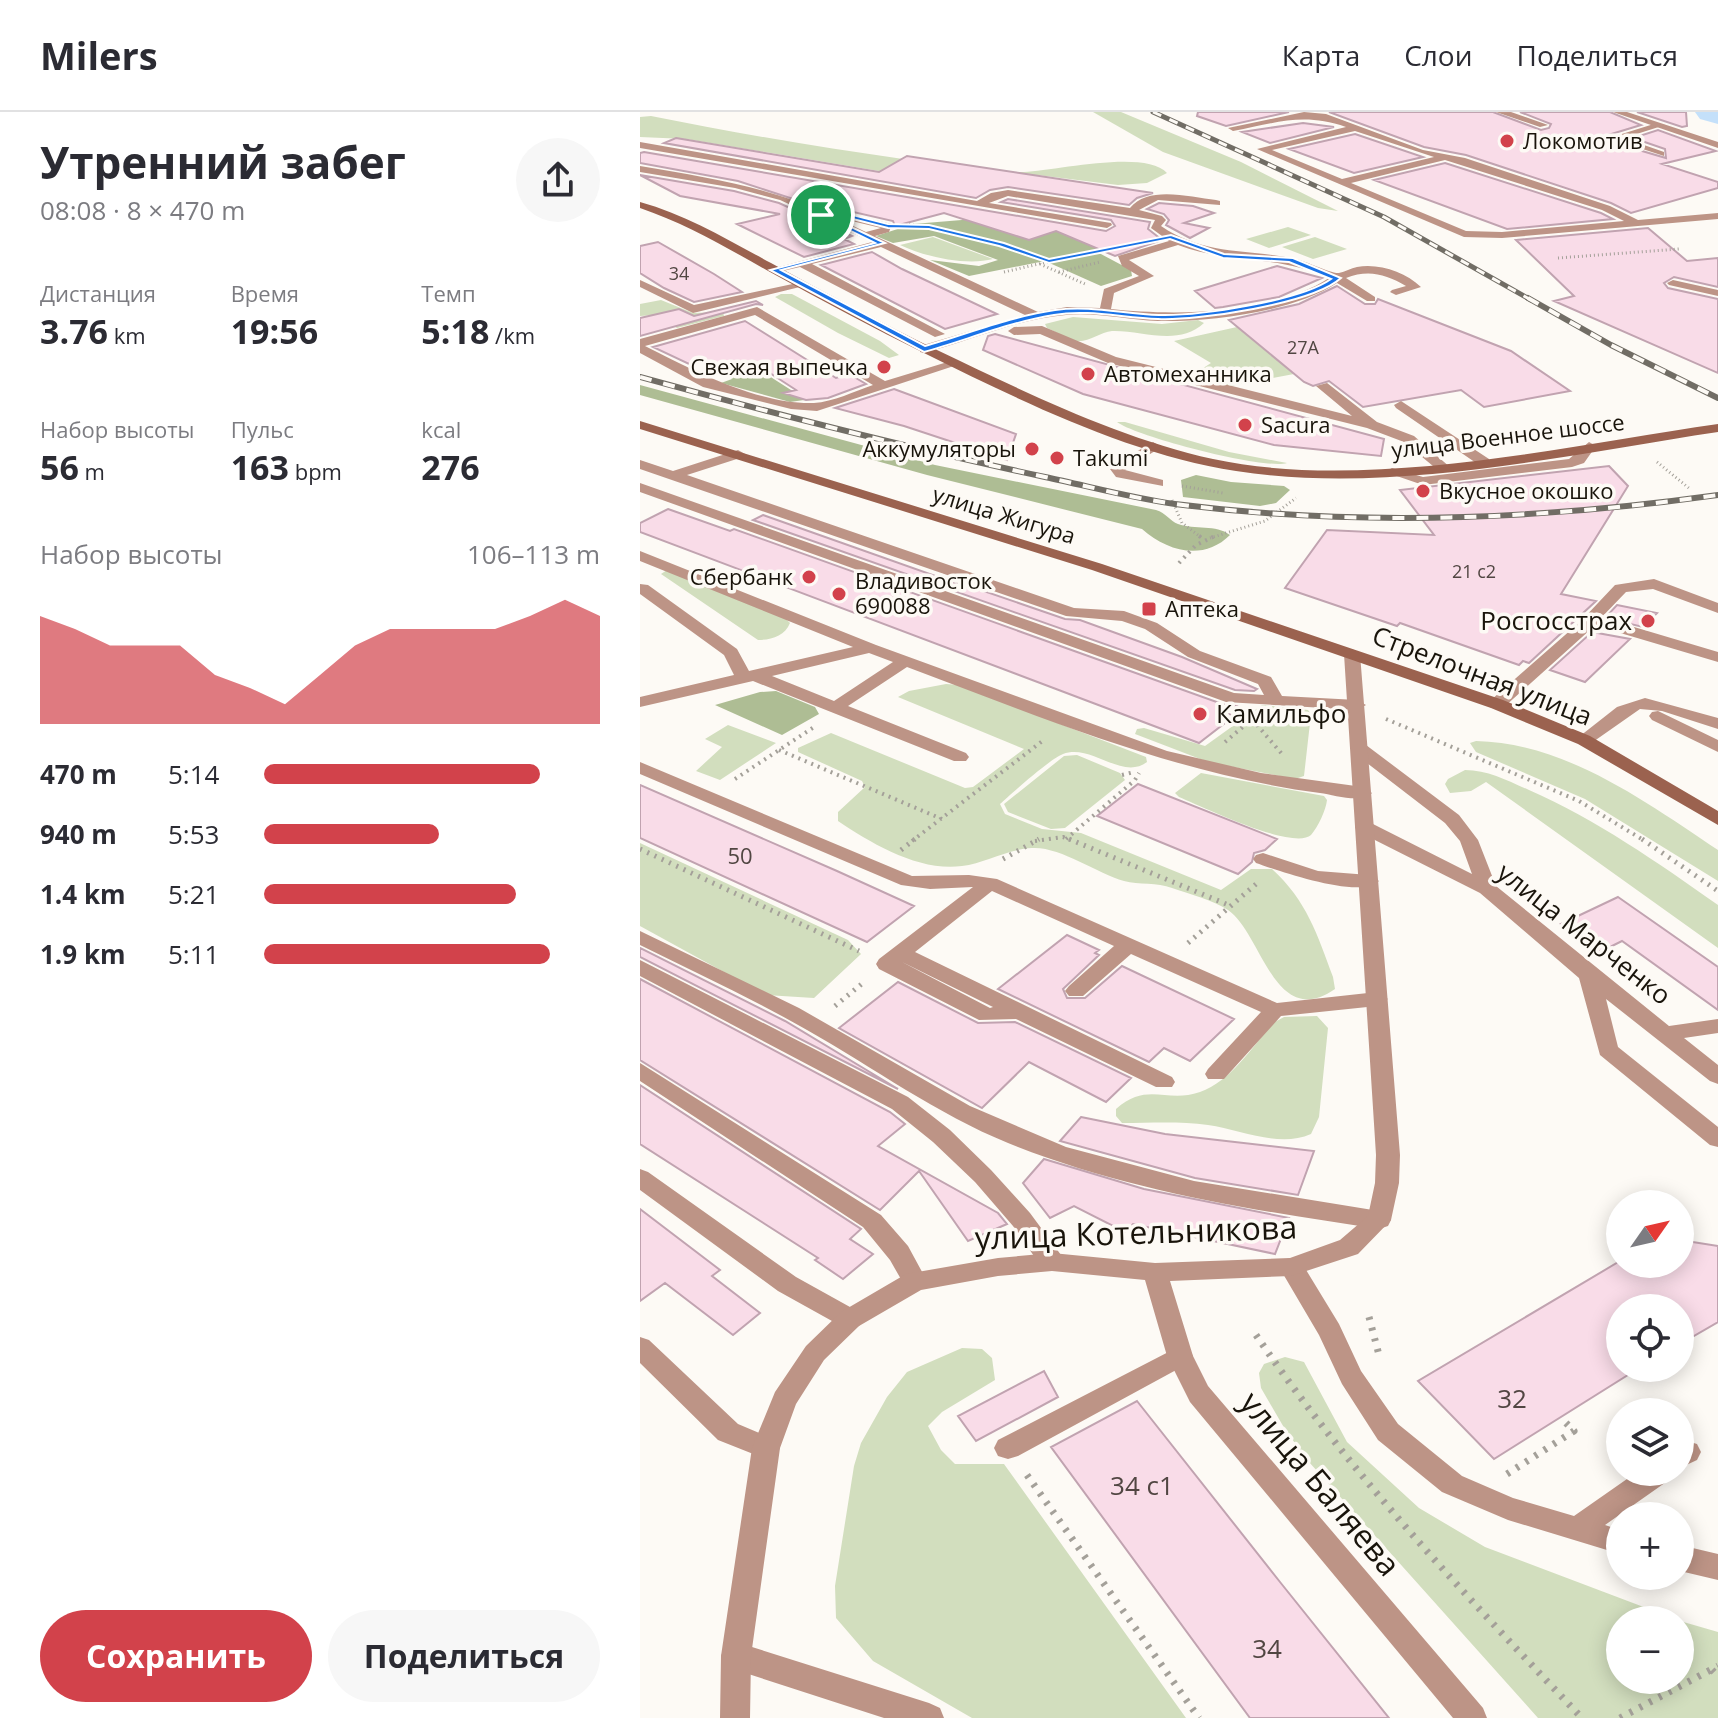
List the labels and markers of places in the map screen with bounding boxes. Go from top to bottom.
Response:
place label: Локомотив [1523,125,1643,155]
marker: Локомотив [1498,132,1516,150]
pin [787,181,855,249]
place label: Свежая выпечка [690,351,868,381]
marker: Свежая выпечка [875,358,893,376]
place label: Автомеханника [1104,358,1272,388]
marker: Автомеханника [1079,365,1097,383]
place label: Sacura [1261,409,1331,439]
marker: Sacura [1236,416,1254,434]
place label: Аккумуляторы [862,433,1016,463]
marker: Аккумуляторы [1023,440,1041,458]
place label: Takumi [1073,442,1148,472]
marker: Takumi [1048,449,1066,467]
place label: Вкусное окошко [1439,475,1613,505]
marker: Вкусное окошко [1414,482,1432,500]
place label: Сбербанк [690,561,794,591]
place label: Владивосток 690088 [855,565,993,620]
marker: Сбербанк [800,568,818,586]
marker: Владивосток 690088 [830,585,848,603]
place label: Аптека [1165,593,1239,623]
marker: Аптека [1140,600,1158,618]
place label: Росгосстрах [1480,602,1632,638]
marker: Росгосстрах [1639,612,1657,630]
place label: Камильфо [1216,695,1346,731]
marker: Камильфо [1191,705,1209,723]

